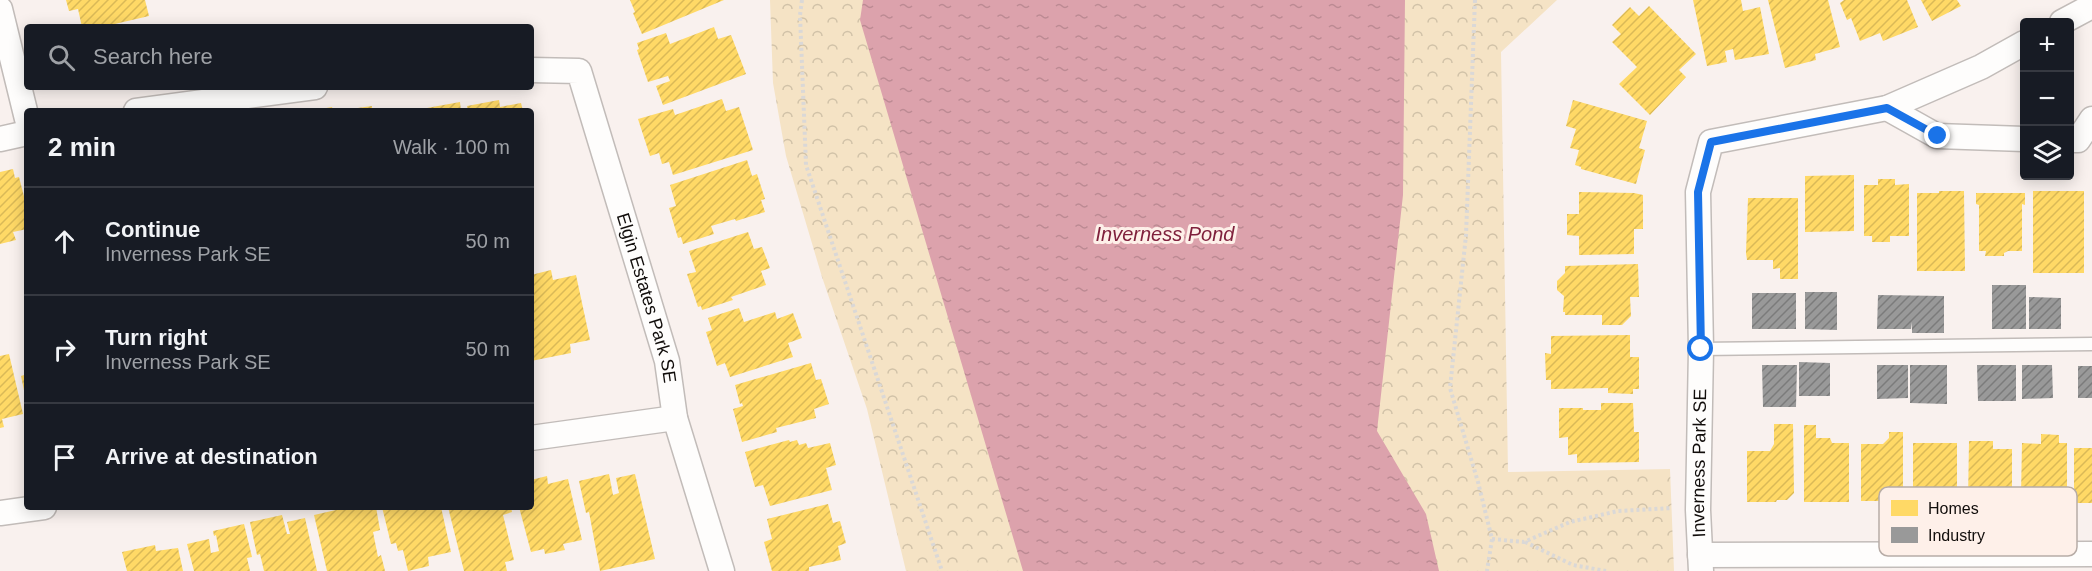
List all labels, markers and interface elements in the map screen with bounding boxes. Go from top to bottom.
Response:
map controls [2020,18,2074,180]
button: + [2020,18,2074,72]
search box [24,24,534,90]
icon: search [45,41,78,74]
text: Search here [93,44,213,69]
button: − [2020,72,2074,126]
route end [1924,122,1950,148]
button: layers [2020,126,2074,180]
text: 2 min [48,132,116,162]
text: Walk · 100 m [393,136,510,158]
street label: Elgin Estates Park SE [613,211,680,384]
text: Continue [105,217,200,242]
water label: Inverness Pond [1096,223,1235,245]
icon: ahead [48,225,81,258]
text: 50 m [466,230,510,252]
text: Inverness Park SE [105,243,271,265]
text: Turn right [105,325,207,350]
icon: right [48,333,81,366]
route start [1687,335,1713,361]
text: 50 m [466,338,510,360]
text: Inverness Park SE [105,351,271,373]
street label: Inverness Park SE [1688,388,1710,538]
icon: arrive [48,441,81,474]
text: Arrive at destination [105,444,318,469]
legend [1879,487,2077,556]
text: Homes [1928,500,1979,517]
text: Industry [1928,527,1985,544]

